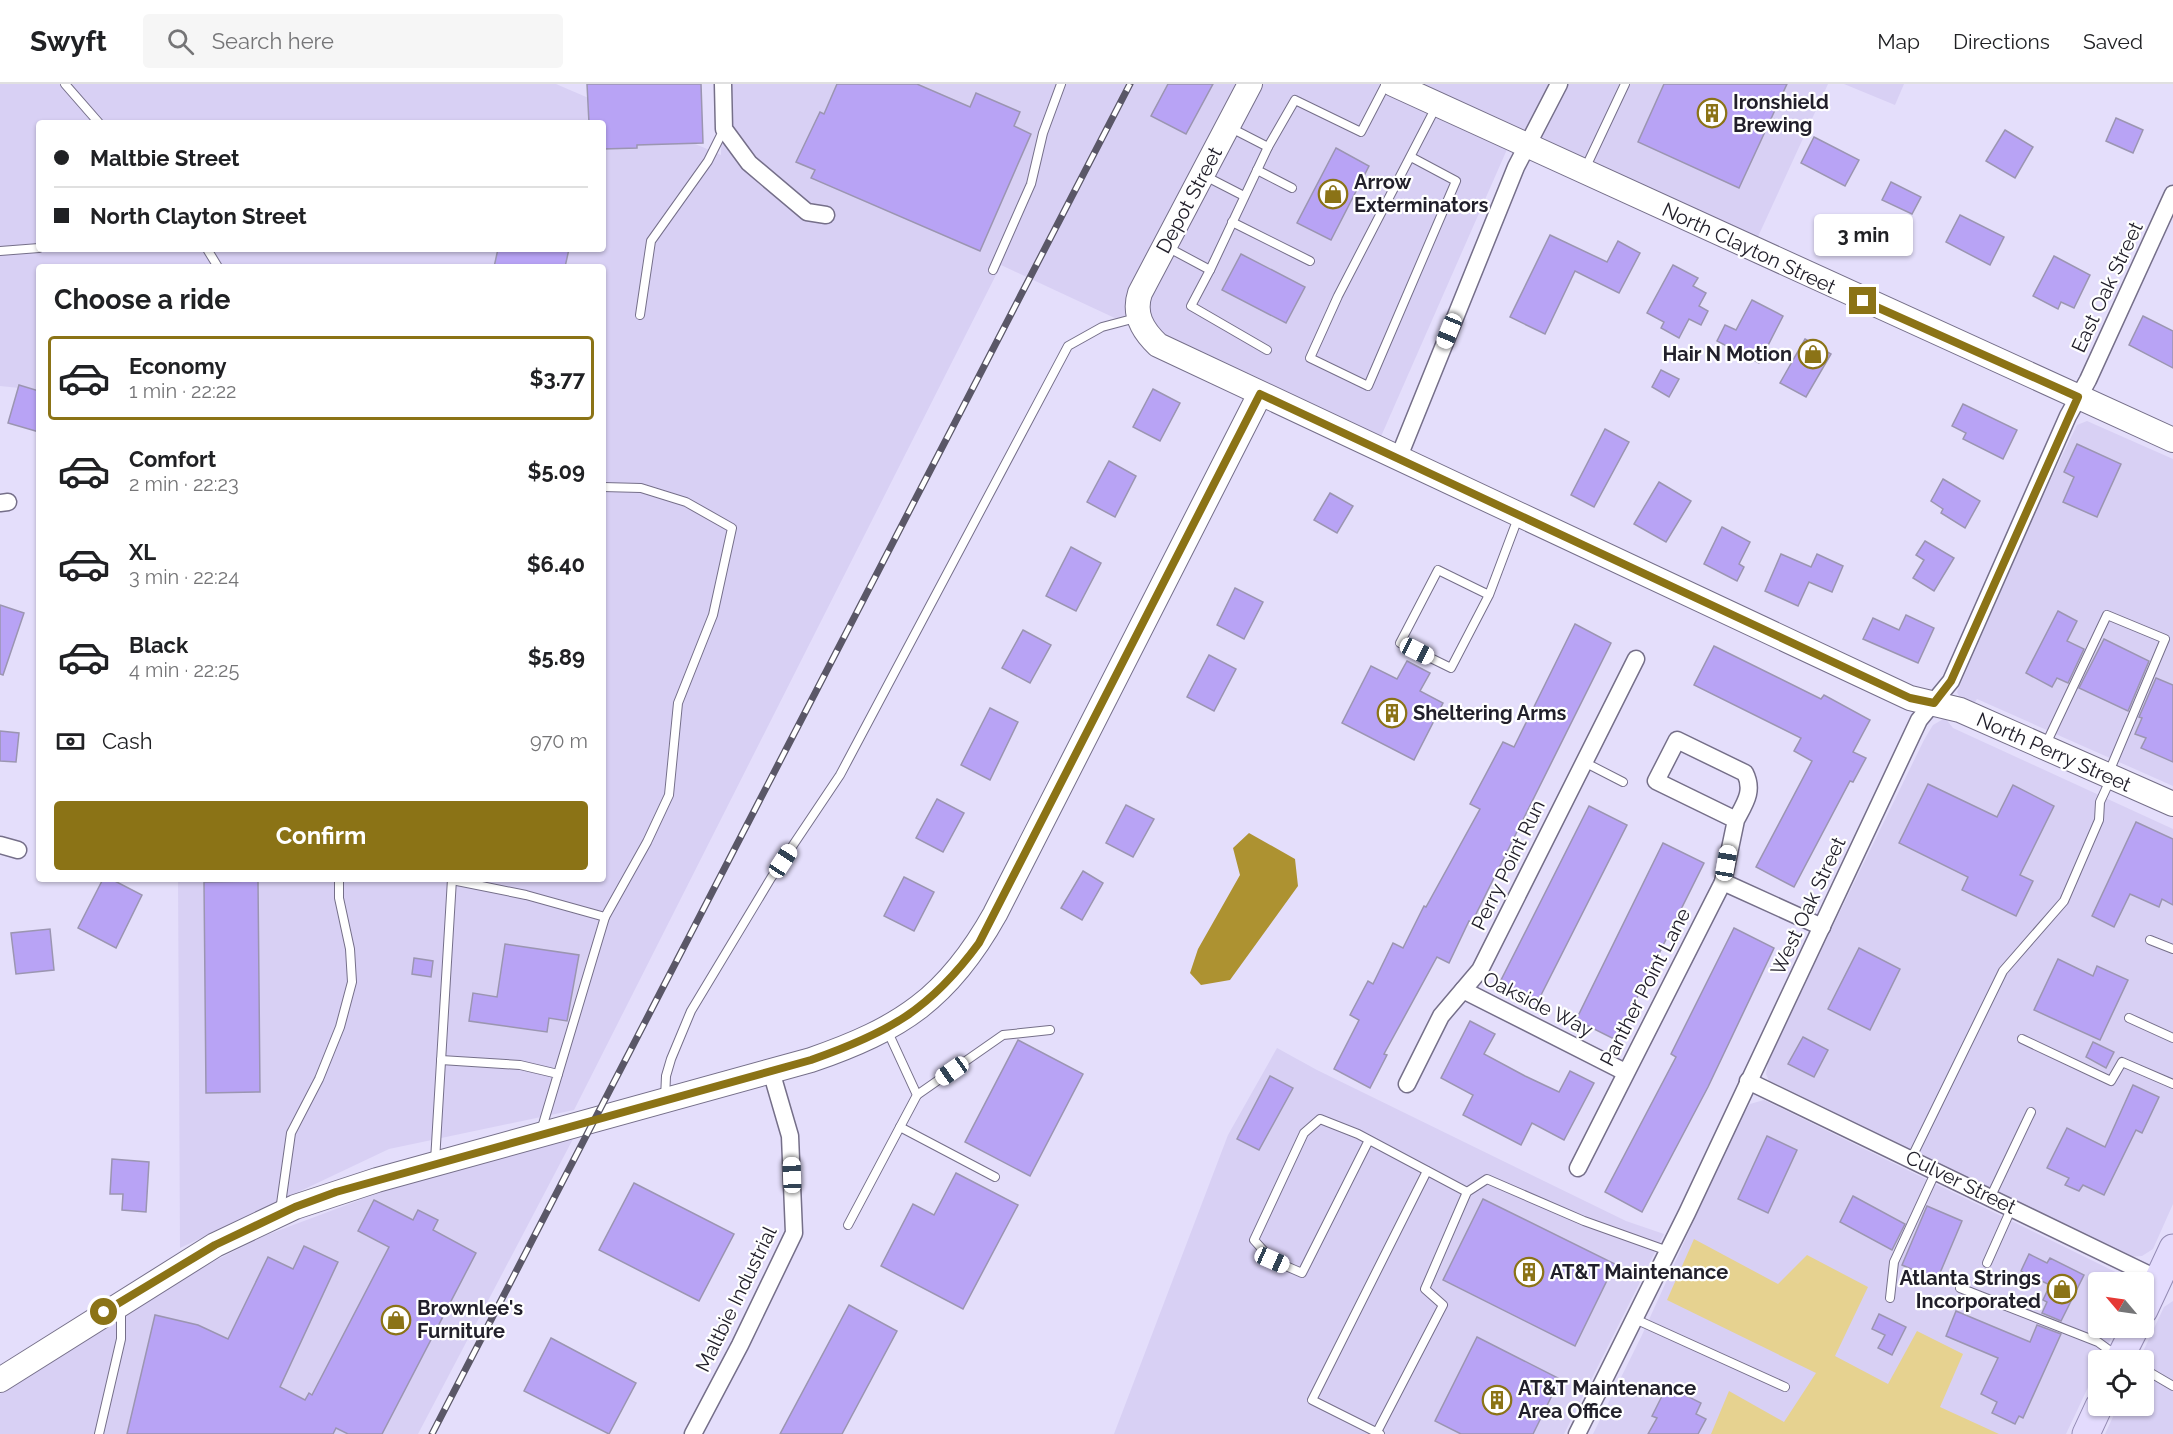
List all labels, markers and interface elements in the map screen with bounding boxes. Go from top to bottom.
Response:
search box [143,14,563,68]
text: Swyft [30,25,107,58]
icon: search [164,25,197,58]
text: Search here [212,28,334,54]
text: Map [1877,29,1920,54]
text: Directions [1953,29,2050,54]
text: Saved [2083,29,2143,54]
place label: Ironshield Brewing [1733,90,1829,137]
building icon: Ironshield Brewing [1696,97,1728,129]
street label: Depot Street [1151,142,1227,257]
text: Maltbie Street [90,145,240,171]
place label: Arrow Exterminators [1354,170,1488,217]
shop icon: Arrow Exterminators [1317,178,1349,210]
street label: North Clayton Street [1658,197,1840,299]
text: North Clayton Street [90,203,307,229]
callout: 3 min [1814,214,1912,256]
street label: East Oak Street [2066,218,2148,356]
text: 3 min [1838,223,1889,247]
text: Choose a ride [54,284,230,315]
route end [1849,287,1876,314]
car [1434,311,1464,351]
shop icon: Hair N Motion [1797,338,1829,370]
place label: Hair N Motion [1662,342,1792,366]
icon: car [57,351,111,405]
text: Economy [129,353,227,379]
text: $3.77 [530,365,585,391]
text: 1 min · 22:22 [129,379,236,403]
icon: car [57,444,111,498]
text: Comfort [129,446,216,472]
text: $5.09 [527,458,585,484]
text: 2 min · 22:23 [129,472,239,496]
icon: car [57,537,111,591]
text: XL [129,539,156,565]
text: $6.40 [527,551,585,577]
text: 3 min · 22:24 [129,565,239,589]
icon: car [57,630,111,684]
text: Black [129,632,188,658]
car [1397,635,1437,667]
text: $5.89 [528,644,585,670]
text: 4 min · 22:25 [129,658,239,682]
building icon: Sheltering Arms [1376,697,1408,729]
place label: Sheltering Arms [1413,701,1567,725]
street label: North Perry Street [1973,707,2135,797]
icon: cash [54,725,87,758]
text: Cash [102,728,153,754]
text: 970 m [530,729,588,753]
street label: Perry Point Run [1466,796,1550,934]
button: Confirm [54,801,588,870]
street label: West Oak Street [1765,833,1851,979]
car [766,841,800,881]
car [1714,844,1738,882]
street label: Panther Point Lane [1595,904,1695,1070]
street label: Oakside Way [1479,966,1597,1042]
car [932,1053,972,1089]
street label: Culver Street [1902,1145,2020,1219]
car [782,1157,802,1193]
street label: Maltbie Industrial [690,1222,782,1376]
car [1252,1244,1292,1276]
building icon: AT&T Maintenance [1513,1256,1545,1288]
place label: AT&T Maintenance [1550,1260,1728,1284]
place label: Atlanta Strings Incorporated [1899,1266,2041,1313]
north arrow [2088,1272,2154,1338]
map controls [2088,1272,2154,1416]
shop icon: Atlanta Strings Incorporated [2046,1273,2078,1305]
place label: Brownlee's Furniture [417,1296,523,1343]
route start [90,1298,117,1325]
shop icon: Brownlee's Furniture [380,1304,412,1336]
button: locate [2088,1350,2154,1416]
place label: AT&T Maintenance Area Office [1518,1376,1696,1423]
building icon: AT&T Maintenance Area Office [1481,1384,1513,1416]

